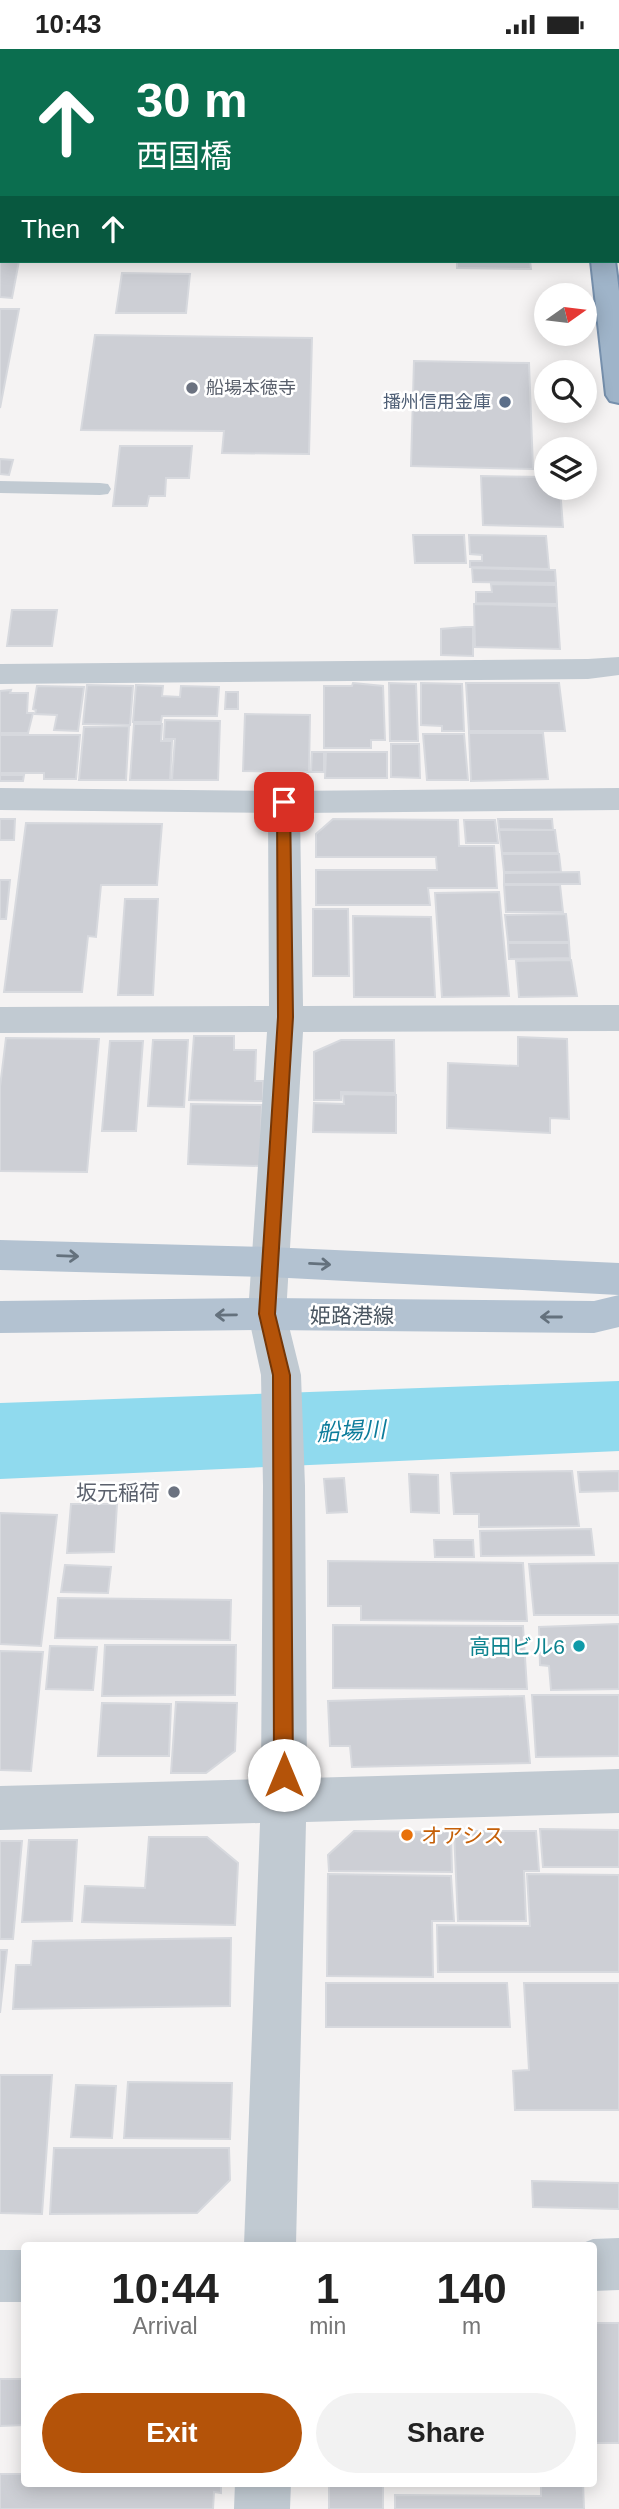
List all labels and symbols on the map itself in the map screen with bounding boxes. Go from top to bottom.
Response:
north arrow [534,283,597,347]
place label: 船場本徳寺 [206,378,296,398]
marker: 船場本徳寺 [184,380,200,396]
place label: 播州信用金庫 [383,392,491,412]
marker: 播州信用金庫 [497,394,513,410]
pin [254,772,314,832]
one-way arrow [56,1250,79,1263]
one-way arrow [308,1258,331,1271]
street label: 姫路港線 [310,1304,394,1327]
one-way arrow [215,1308,238,1322]
one-way arrow [540,1310,563,1324]
water label: 船場川 [316,1416,389,1446]
place label: 坂元稲荷 [76,1481,160,1504]
marker: 坂元稲荷 [166,1484,182,1500]
place label: 高田ビル6 [469,1635,565,1658]
marker: 高田ビル6 [571,1638,587,1654]
position arrow [247,1738,321,1812]
place label: オアシス [421,1824,504,1847]
marker: オアシス [399,1827,415,1843]

